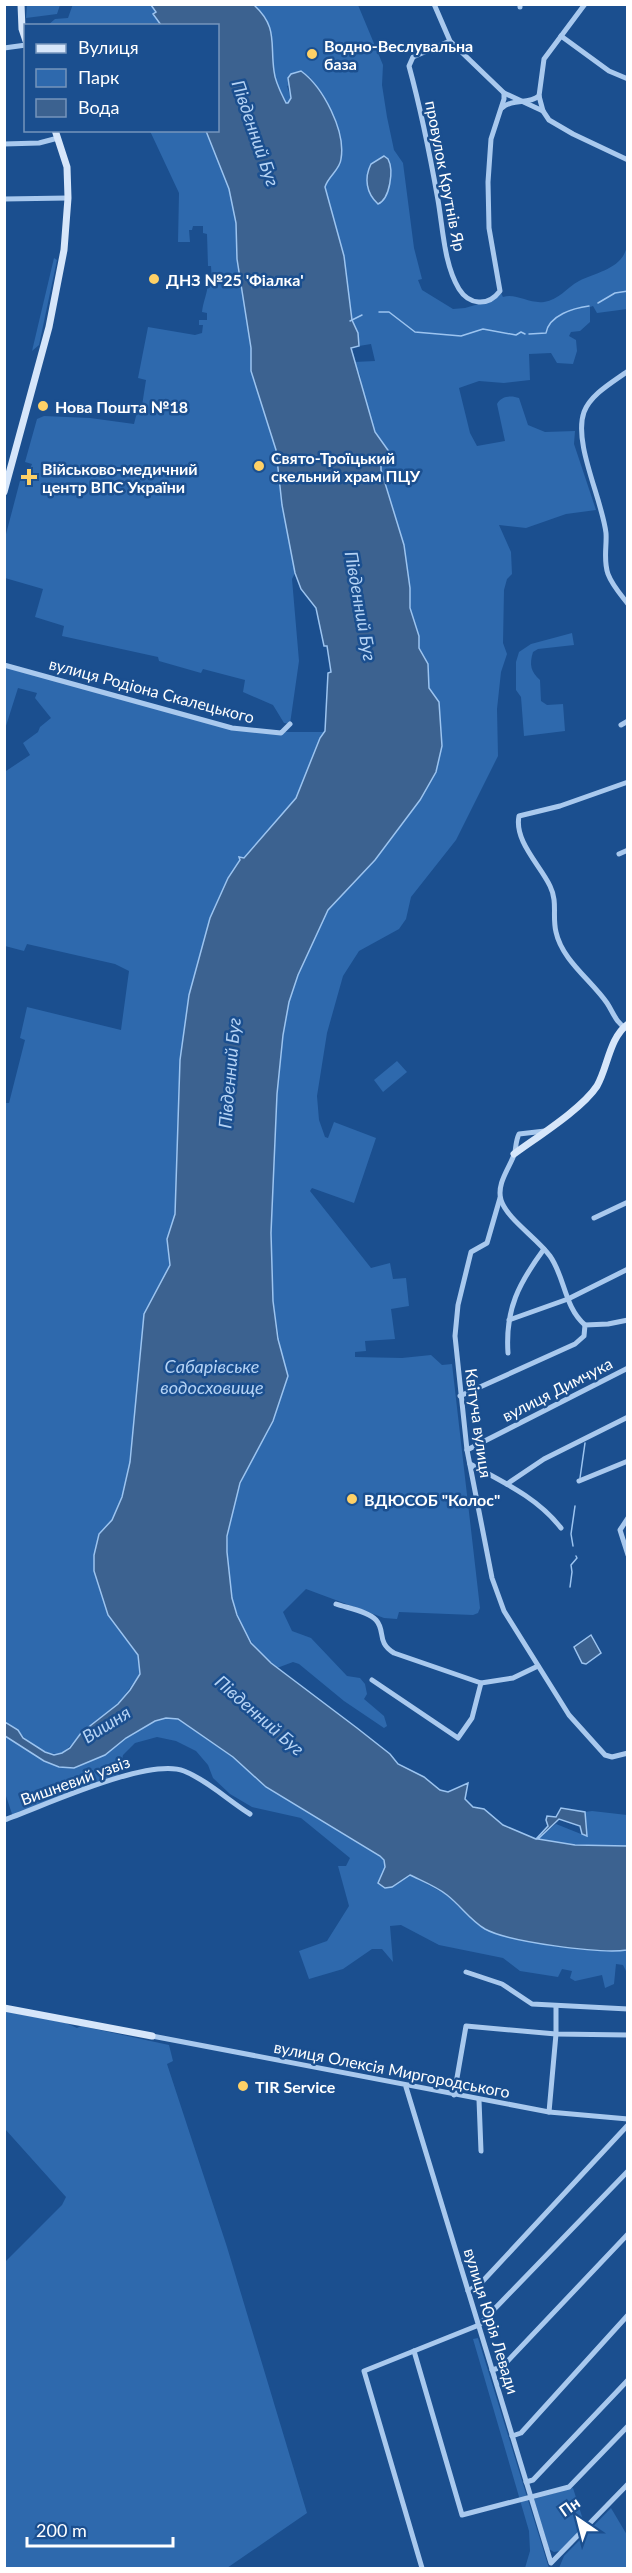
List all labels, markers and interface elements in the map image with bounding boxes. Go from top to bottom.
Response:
legend [24,24,219,132]
text: Вулиця [78,36,139,58]
place label: Водно-Веслувальна база [324,36,473,73]
marker: Водно-Веслувальна база [305,47,319,61]
text: Парк [78,66,120,88]
water label: Південний Буг [228,77,284,189]
text: Вода [78,96,119,118]
street label: провулок Крутнів Яр [422,99,470,253]
place label: ДНЗ №25 'Фіалка' [166,270,304,289]
marker: ДНЗ №25 'Фіалка' [147,272,161,286]
place label: Нова Пошта №18 [55,397,188,416]
marker: Нова Пошта №18 [36,399,50,413]
place label: Свято-Троїцький скельний храм ПЦУ [271,448,421,485]
place label: Військово-медичний центр ВПС України [42,459,198,496]
marker: Свято-Троїцький скельний храм ПЦУ [252,459,266,473]
marker: Військово-медичний центр ВПС України [20,468,38,486]
water label: Південний Буг [341,549,381,663]
street label: вулиця Родіона Скалецького [47,653,257,727]
water label: Південний Буг [213,1017,245,1129]
street label: вулиця Димчука [499,1353,615,1425]
water label: Сабарівське водосховище [160,1355,264,1398]
street label: Квітуча вулиця [462,1367,496,1479]
place label: ВДЮСОБ "Колос" [364,1490,500,1509]
marker: ВДЮСОБ "Колос" [345,1492,359,1506]
water label: Південний Буг [211,1670,309,1760]
water label: Вишня [78,1701,134,1747]
street label: Вишневий узвіз [18,1751,132,1809]
street label: вулиця Олексія Миргородського [272,2037,512,2101]
place label: TIR Service [255,2077,336,2096]
marker: TIR Service [236,2079,250,2093]
street label: вулиця Юрія Левади [461,2246,523,2396]
north arrow [548,2489,608,2549]
text: Пн [555,2493,583,2520]
scale bar [27,2510,172,2548]
text: 200 m [36,2519,87,2541]

